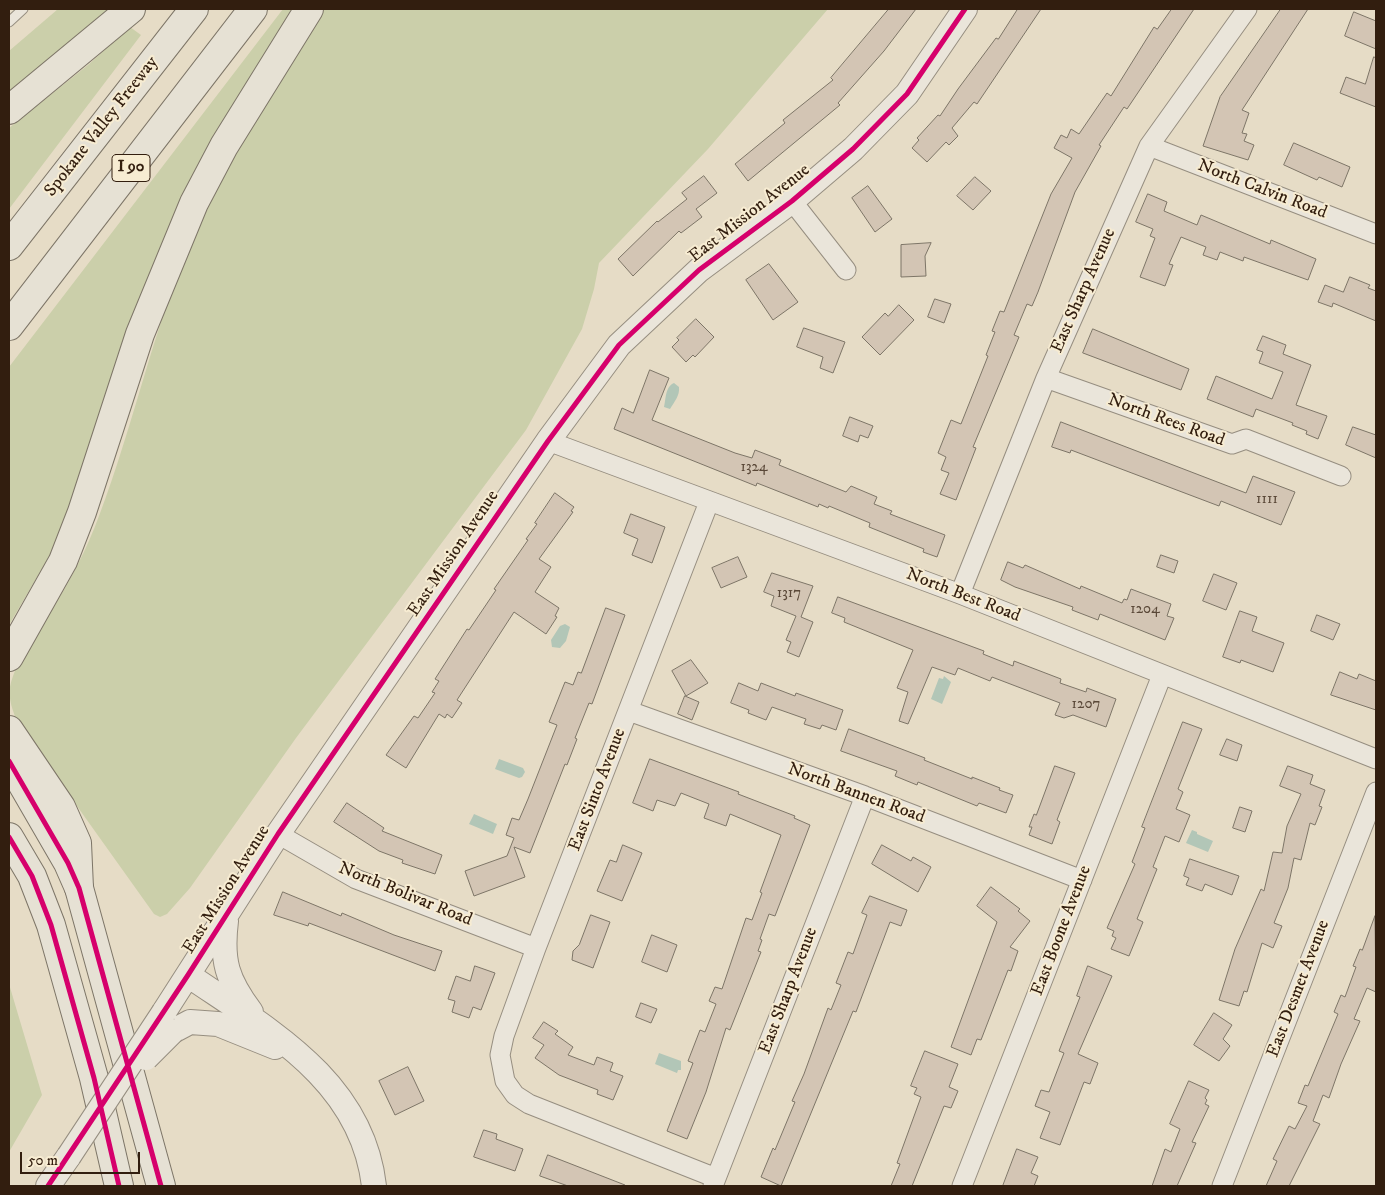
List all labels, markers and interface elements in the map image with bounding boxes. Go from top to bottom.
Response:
street label: Spokane Valley Freeway [40,52,164,202]
road number: I 90 [112,154,150,182]
street label: North Calvin Road [1194,155,1330,225]
street label: East Mission Avenue [685,160,815,268]
street label: East Sharp Avenue [1047,225,1121,357]
street label: North Rees Road [1105,390,1227,452]
house number: 1324 [740,459,768,477]
street label: East Mission Avenue [404,487,504,621]
house number: 1111 [1256,491,1278,509]
street label: North Best Road [903,564,1023,628]
house number: 1317 [777,585,801,603]
house number: 1204 [1130,601,1160,619]
house number: 1207 [1072,696,1100,714]
street label: East Sinto Avenue [565,726,631,854]
street label: North Bannen Road [784,759,928,829]
street label: East Mission Avenue [179,822,275,958]
street label: North Bolivar Road [335,858,475,932]
street label: East Boone Avenue [1027,863,1097,999]
street label: East Desmet Avenue [1263,917,1335,1061]
street label: East Sharp Avenue [755,925,823,1057]
scale bar [22,1142,142,1174]
text: 50 m [28,1151,58,1170]

